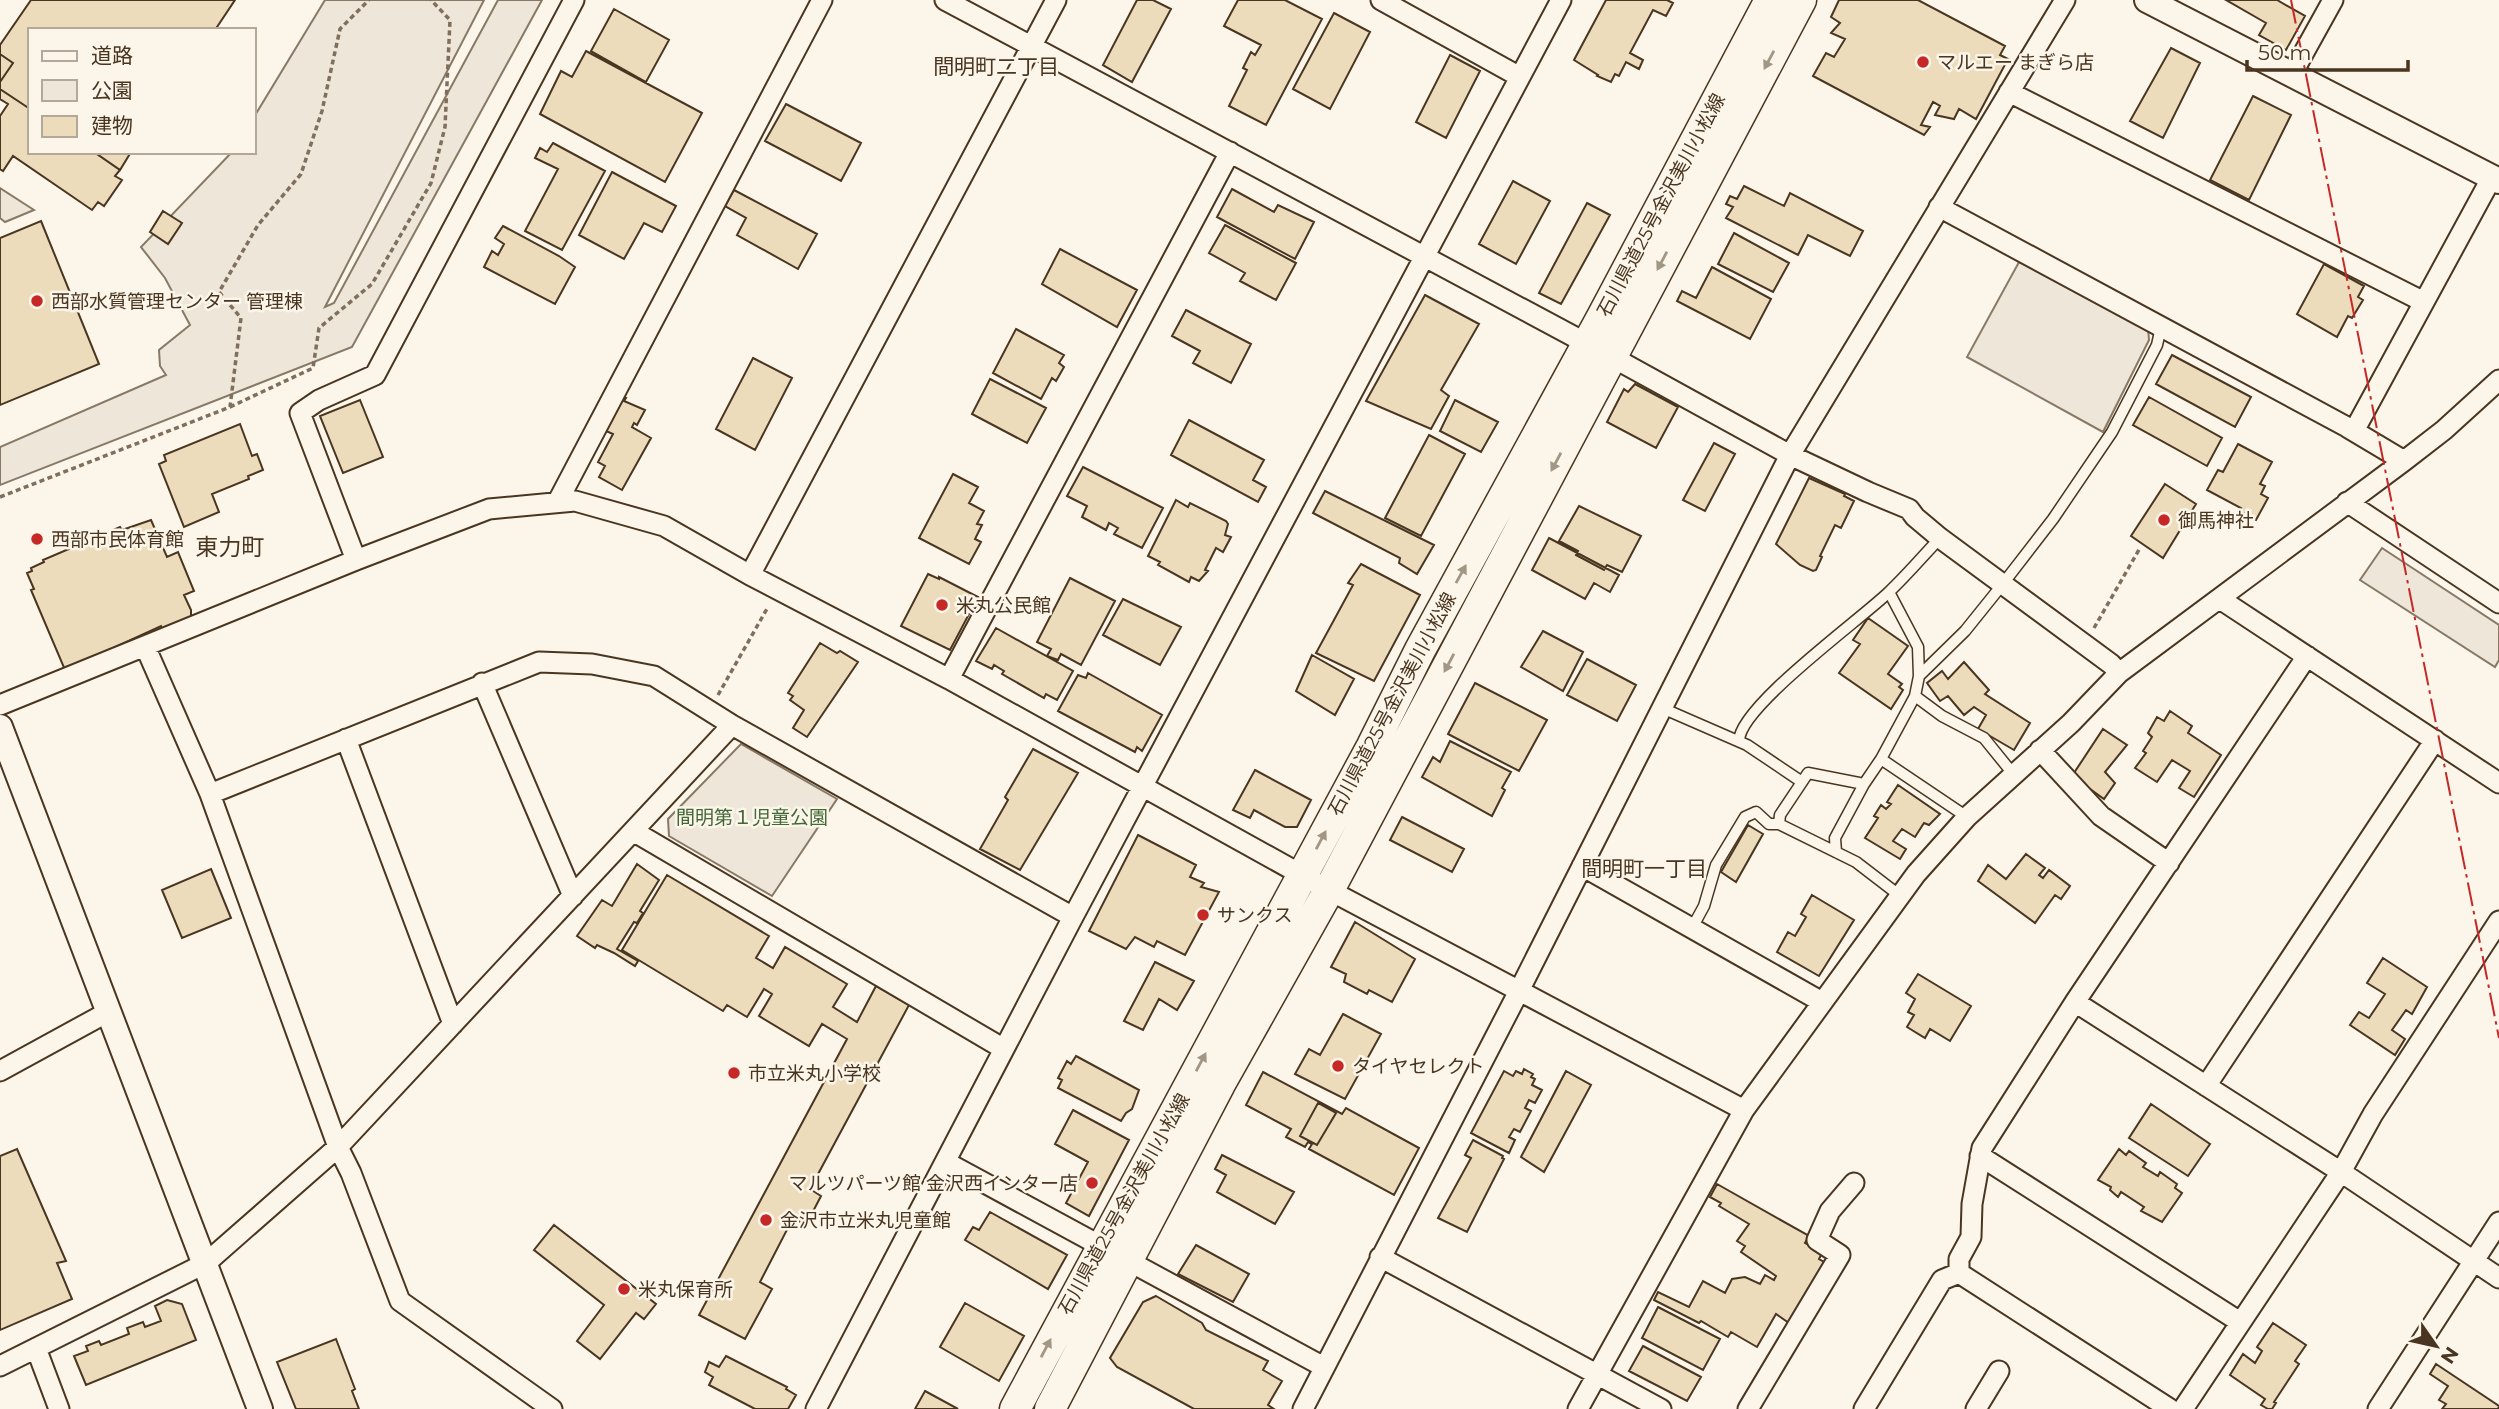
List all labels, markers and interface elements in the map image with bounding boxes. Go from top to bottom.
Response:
legend [28,28,256,154]
scale bar [2247,28,2408,72]
text: 50 m [2258,40,2312,65]
text: 道路 [91,43,133,68]
one-way arrow [1763,50,1774,70]
place label: マルエー まぎら店 [1937,51,2094,74]
district label: 間明町二丁目 [933,54,1059,79]
marker: マルエー まぎら店 [1915,54,1931,70]
text: 公園 [91,78,133,103]
street label: 石川県道25号金沢美川小松線 [1592,89,1730,321]
text: 建物 [91,113,133,138]
one-way arrow [1657,252,1669,272]
place label: 西部水質管理センター 管理棟 [51,290,303,313]
marker: 西部水質管理センター 管理棟 [29,293,45,309]
one-way arrow [1550,453,1562,472]
place label: 御馬神社 [2178,509,2254,532]
marker: 御馬神社 [2156,512,2172,528]
place label: 西部市民体育館 [51,528,184,551]
marker: 西部市民体育館 [29,531,45,547]
district label: 東力町 [196,533,265,561]
one-way arrow [1455,564,1467,584]
street label: 石川県道25号金沢美川小松線 [1323,588,1461,820]
place label: 米丸公民館 [956,594,1051,617]
marker: 米丸公民館 [934,597,950,613]
one-way arrow [1443,653,1455,673]
park label: 間明第１児童公園 [676,806,828,829]
one-way arrow [1315,831,1327,850]
district label: 間明町一丁目 [1581,856,1707,881]
place label: サンクス [1217,904,1292,927]
marker: サンクス [1195,907,1211,923]
one-way arrow [1195,1052,1207,1072]
place label: タイヤセレクト [1352,1055,1484,1078]
marker: タイヤセレクト [1330,1058,1346,1074]
place label: 市立米丸小学校 [748,1062,881,1085]
marker: 市立米丸小学校 [726,1065,742,1081]
street label: 石川県道25号金沢美川小松線 [1053,1089,1195,1319]
place label: マルツパーツ館 金沢西インター店 [788,1172,1078,1195]
marker: マルツパーツ館 金沢西インター店 [1084,1175,1100,1191]
place label: 金沢市立米丸児童館 [780,1209,951,1232]
marker: 金沢市立米丸児童館 [758,1212,774,1228]
place label: 米丸保育所 [638,1278,733,1301]
marker: 米丸保育所 [616,1281,632,1297]
north arrow [2401,1311,2471,1381]
one-way arrow [1040,1338,1052,1358]
text: N [2436,1342,2464,1368]

